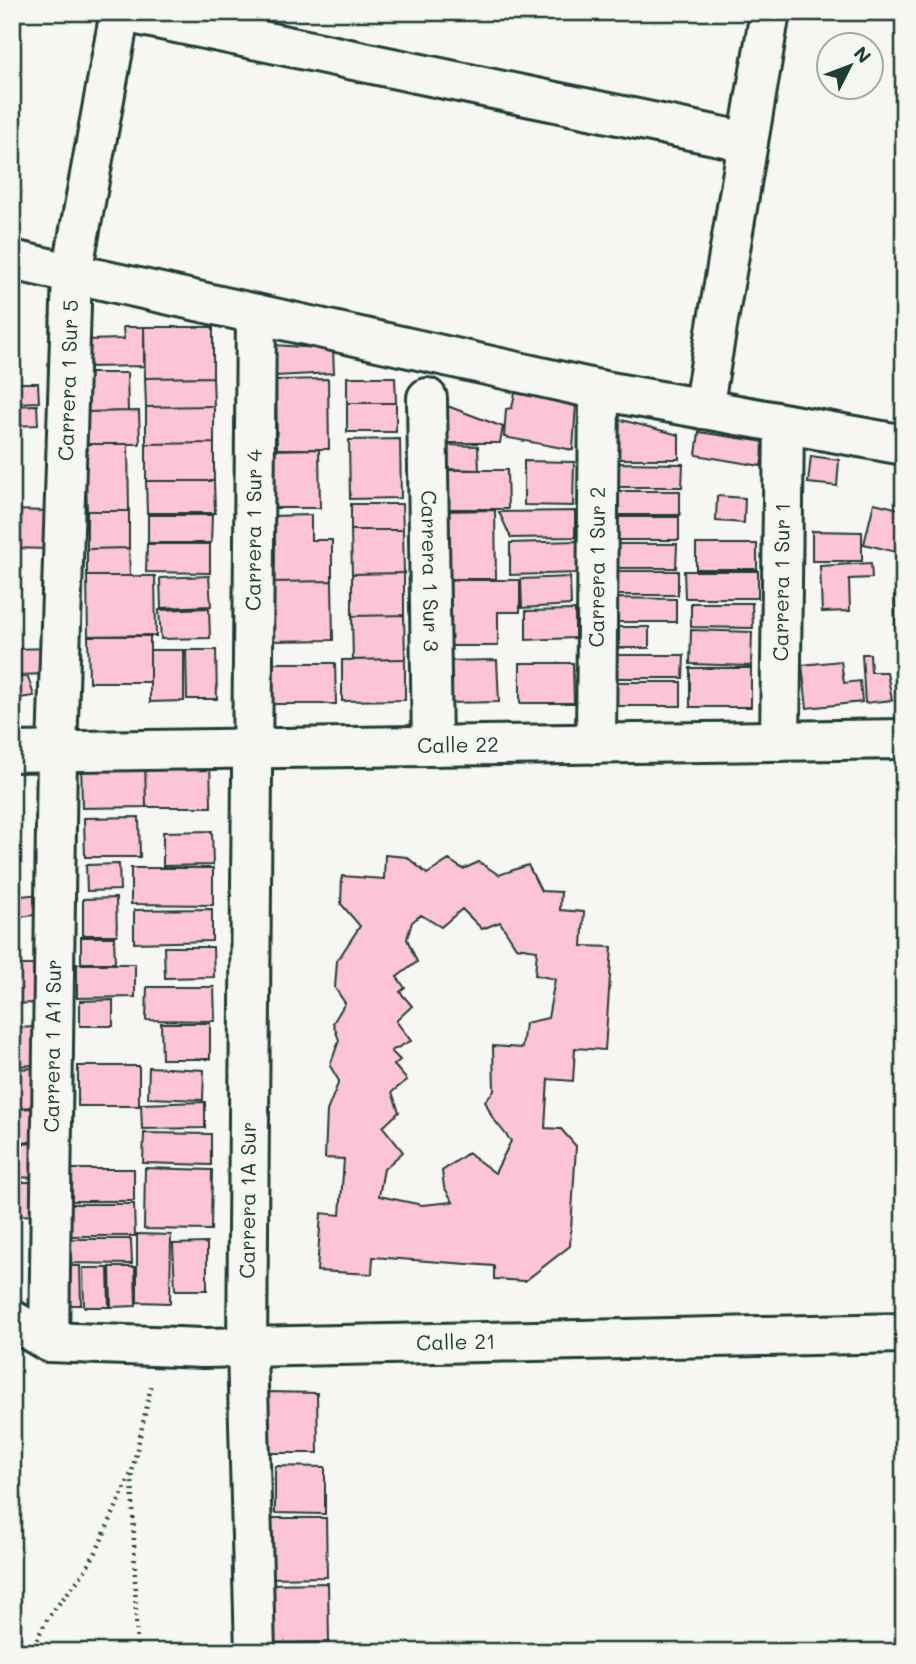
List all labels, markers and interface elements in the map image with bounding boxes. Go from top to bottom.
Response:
north arrow [814,32,884,102]
text: N [849,41,877,68]
street label: Carrera 1 Sur 5 [51,299,83,461]
street label: Carrera 1 Sur 4 [238,449,267,611]
street label: Carrera 1 Sur 2 [582,486,610,648]
street label: Carrera 1 Sur 3 [416,490,446,652]
street label: Carrera 1 Sur 1 [766,502,795,662]
street label: Calle 22 [417,730,499,758]
street label: Carrera 1 A1 Sur [37,959,66,1133]
street label: Carrera 1A Sur [233,1121,261,1279]
street label: Calle 21 [416,1327,496,1355]

